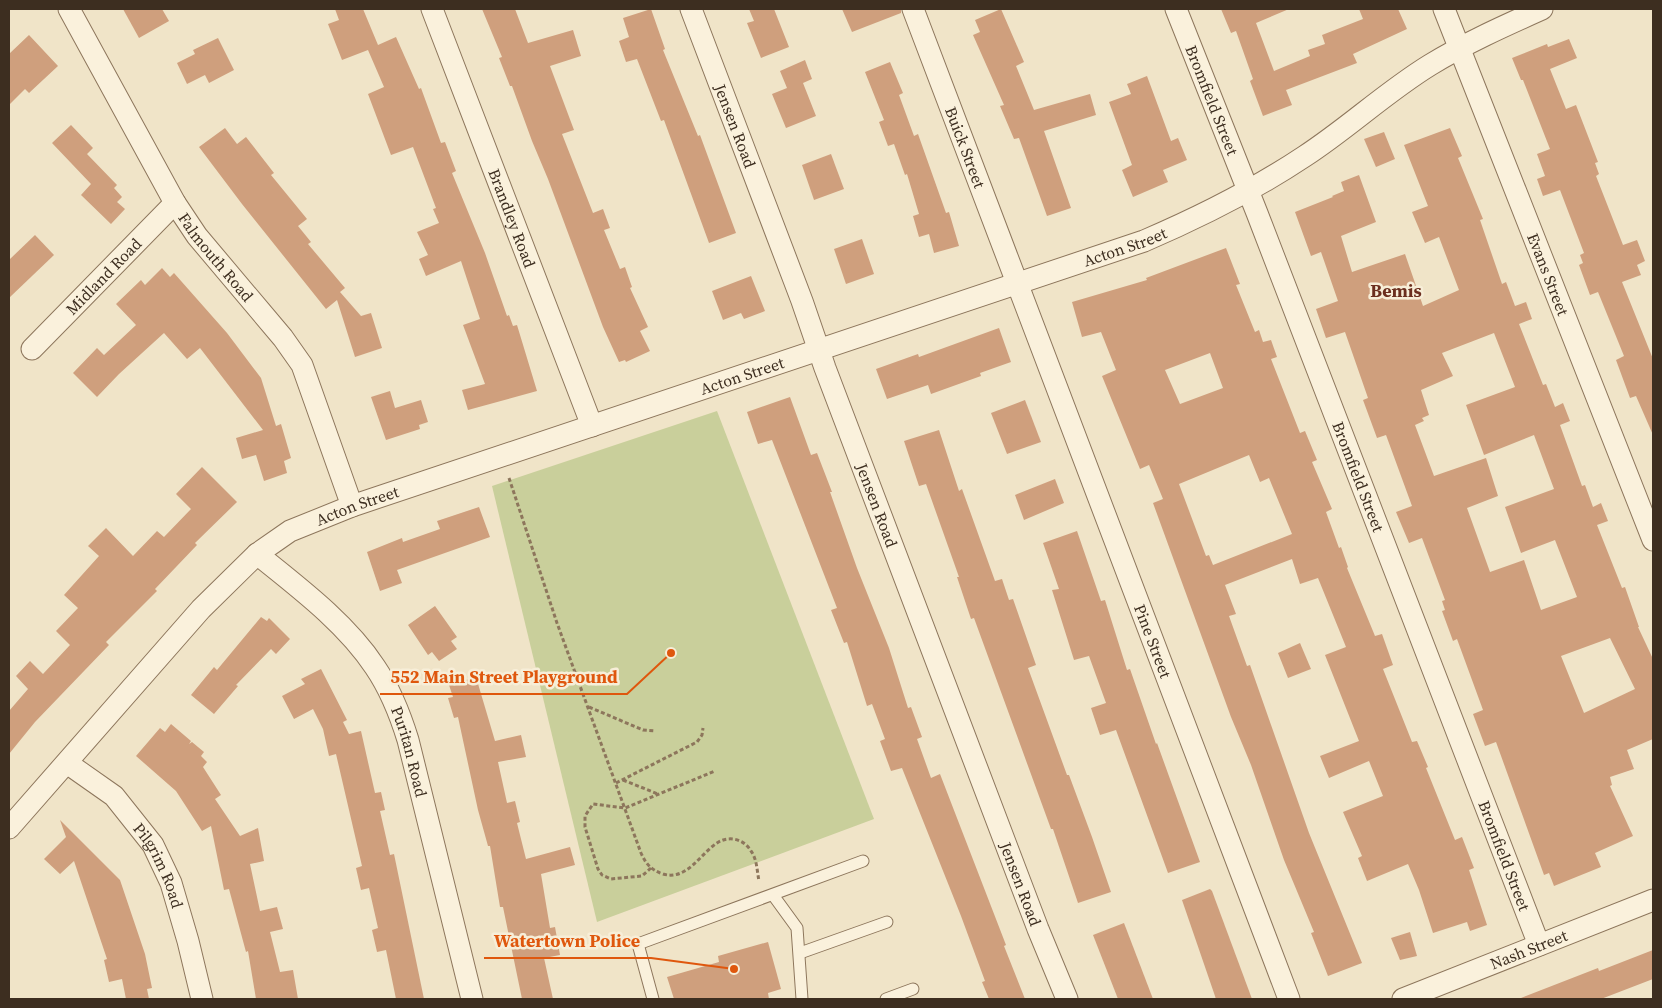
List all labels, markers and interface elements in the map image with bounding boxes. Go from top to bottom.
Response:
street label: Bromfield Street [1180,42,1244,159]
street label: Jensen Road [709,80,761,171]
street label: Buick Street [940,104,991,192]
street label: Brandley Road [483,165,541,271]
street label: Falmouth Road [173,208,259,306]
street label: Acton Street [1080,221,1171,272]
street label: Evans Street [1522,230,1575,319]
street label: Midland Road [61,233,146,319]
district label: Bemis [1370,278,1422,303]
street label: Acton Street [697,351,787,400]
street label: Bromfield Street [1327,418,1390,536]
street label: Jensen Road [851,459,903,550]
street label: Acton Street [312,480,402,531]
street label: Pine Street [1129,601,1177,682]
callout: 552 Main Street Playground [380,661,627,694]
text: 552 Main Street Playground [390,664,618,689]
street label: Puritan Road [386,703,433,799]
street label: Bromfield Street [1473,797,1536,915]
street label: Pilgrim Road [128,818,189,911]
street label: Jensen Road [995,838,1047,929]
street label: Nash Street [1487,924,1571,974]
callout: Watertown Police [484,925,651,958]
text: Watertown Police [494,928,640,953]

